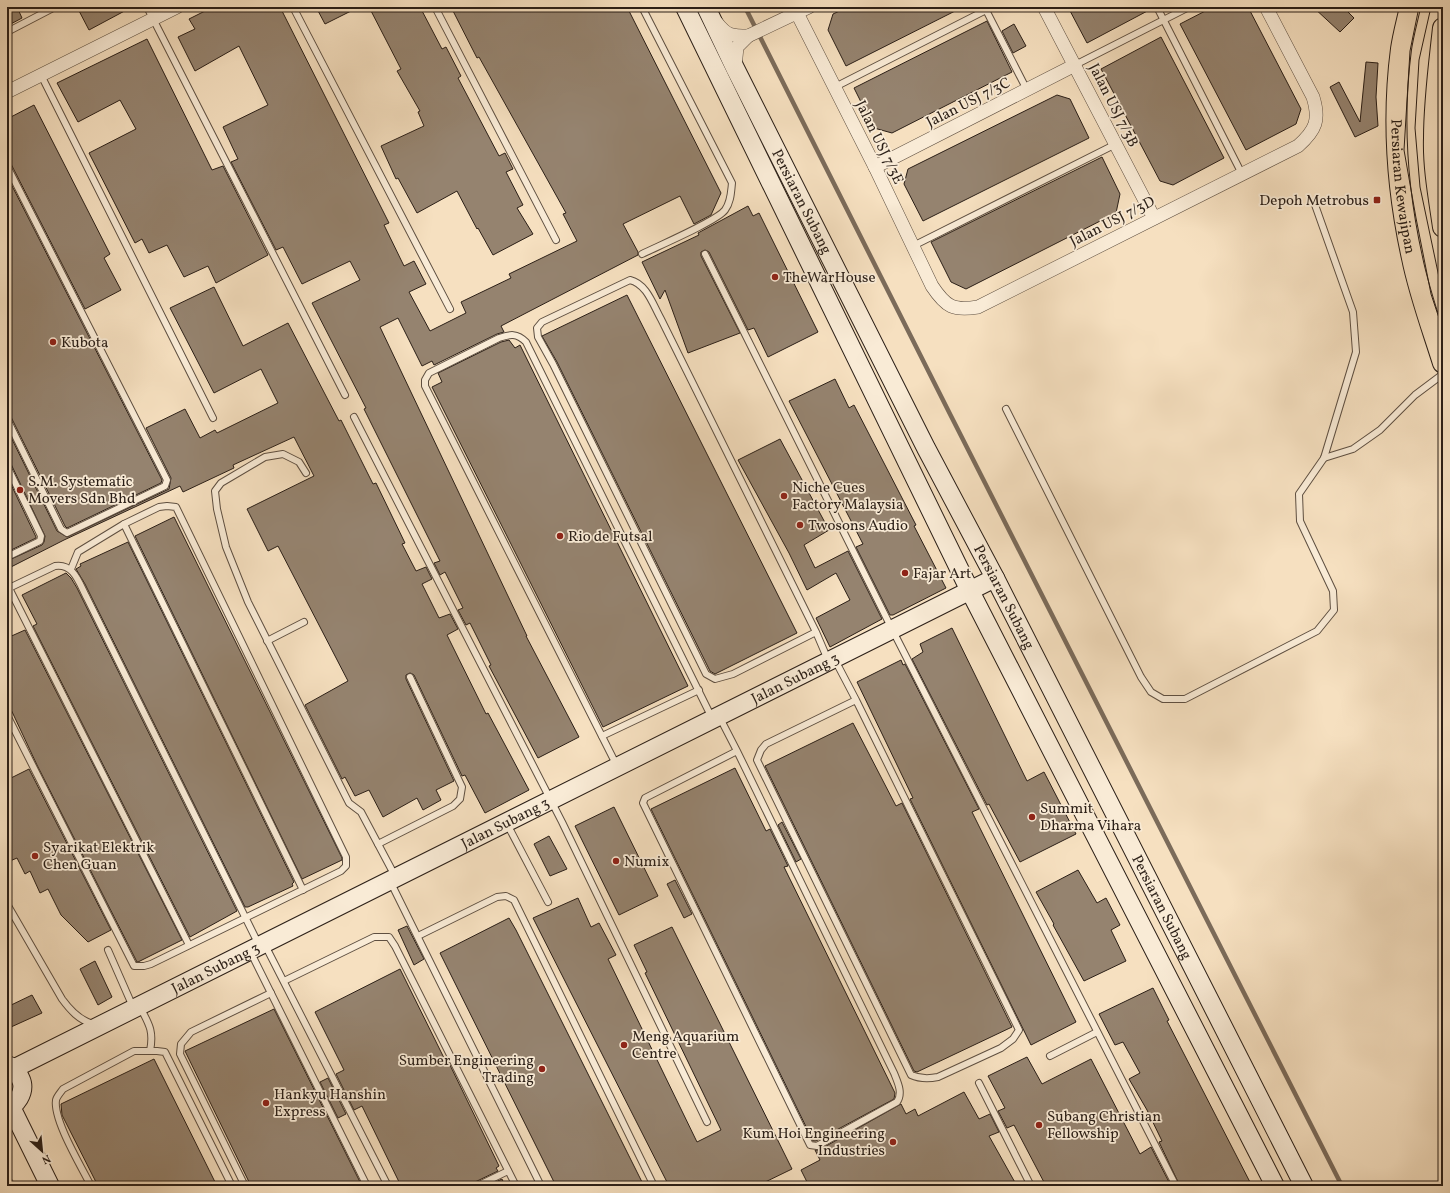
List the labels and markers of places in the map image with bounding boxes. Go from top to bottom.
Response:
place label: Depoh Metrobus [1259,191,1369,212]
marker: Depoh Metrobus [1372,195,1382,205]
place label: TheWarHouse [783,268,876,289]
marker: TheWarHouse [770,272,780,282]
place label: Kubota [61,333,109,354]
marker: Kubota [48,337,58,347]
place label: S.M. Systematic Movers Sdn Bhd [28,472,136,510]
place label: Niche Cues Factory Malaysia [792,478,903,516]
marker: S.M. Systematic Movers Sdn Bhd [15,485,25,495]
marker: Niche Cues Factory Malaysia [779,491,789,501]
place label: Twosons Audio [808,516,908,537]
marker: Twosons Audio [795,520,805,530]
place label: Rio de Futsal [568,527,652,548]
marker: Rio de Futsal [555,531,565,541]
place label: Fajar Art [913,564,971,585]
marker: Fajar Art [900,568,910,578]
place label: Summit Dharma Vihara [1040,799,1141,837]
marker: Summit Dharma Vihara [1027,812,1037,822]
place label: Syarikat Elektrik Chen Guan [43,838,154,876]
marker: Syarikat Elektrik Chen Guan [30,851,40,861]
place label: Numix [624,852,669,873]
marker: Numix [611,856,621,866]
place label: Meng Aquarium Centre [632,1027,739,1065]
marker: Meng Aquarium Centre [619,1040,629,1050]
place label: Sumber Engineering Trading [399,1051,534,1089]
marker: Sumber Engineering Trading [537,1064,547,1074]
place label: Hankyu Hanshin Express [274,1085,386,1123]
marker: Hankyu Hanshin Express [261,1098,271,1108]
place label: Subang Christian Fellowship [1047,1107,1161,1145]
marker: Subang Christian Fellowship [1034,1120,1044,1130]
place label: Kum Hoi Engineering Industries [743,1124,885,1162]
marker: Kum Hoi Engineering Industries [888,1137,898,1147]

